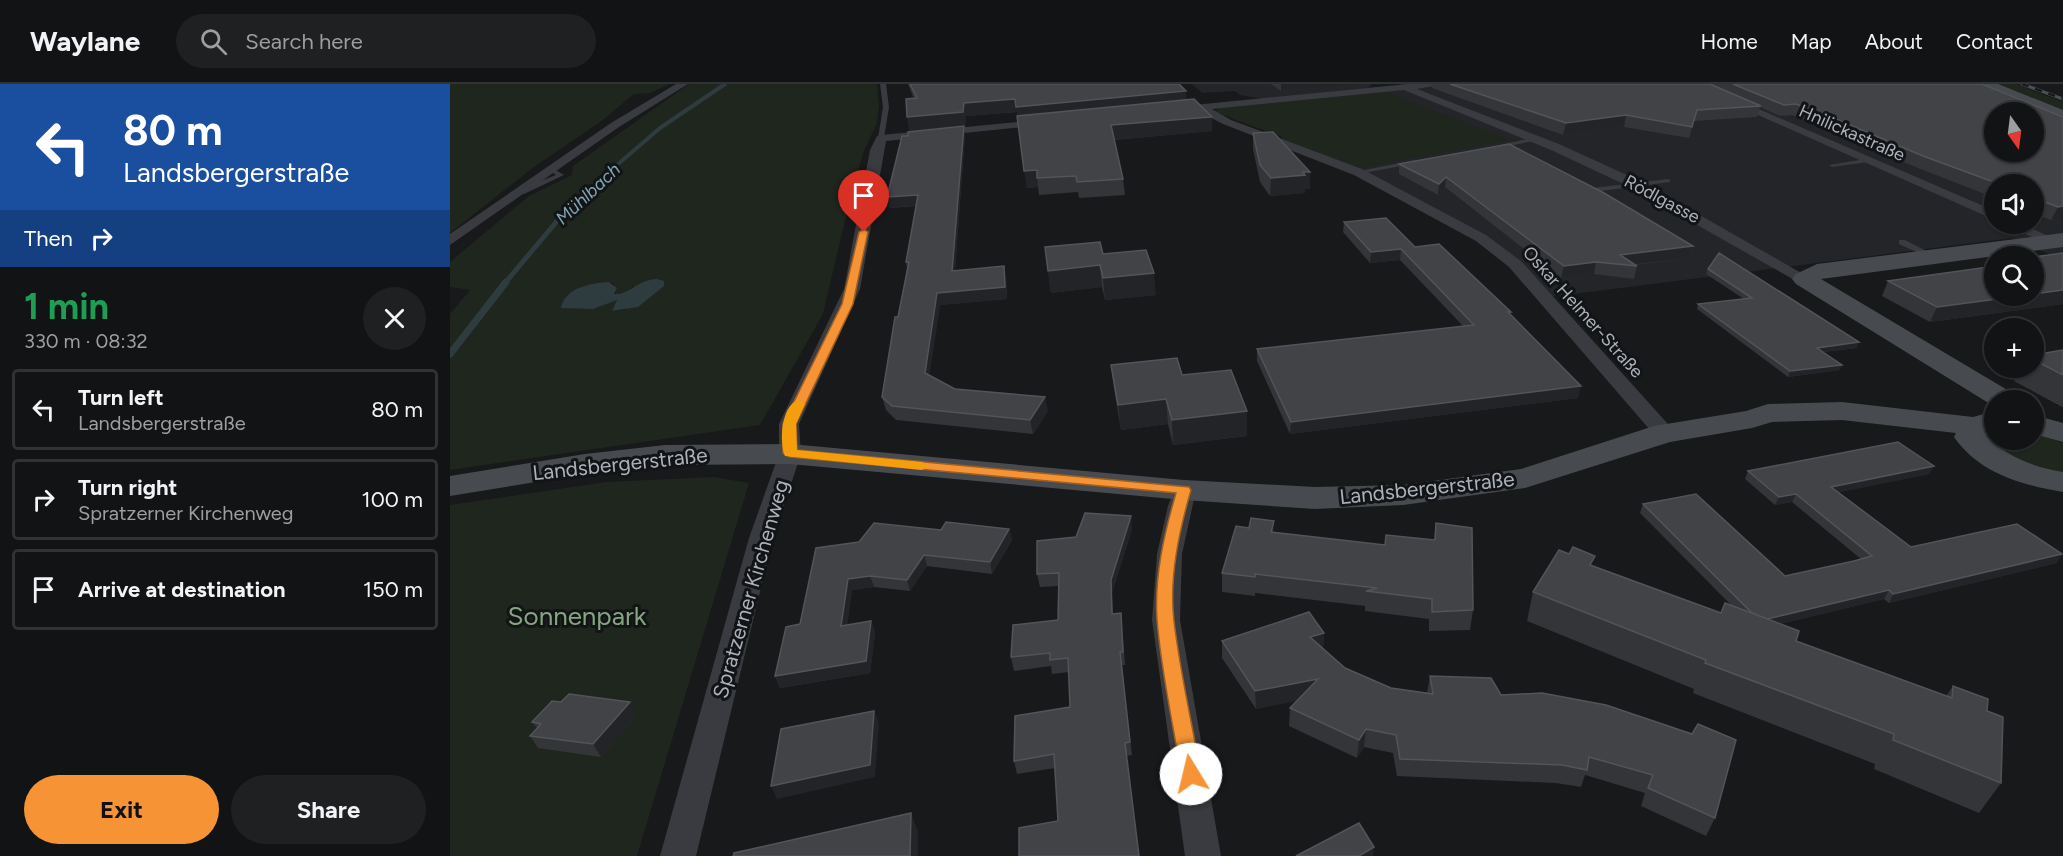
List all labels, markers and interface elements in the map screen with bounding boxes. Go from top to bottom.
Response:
search box [176,14,596,68]
text: Waylane [30,24,140,58]
icon: search [197,25,230,58]
text: Search here [245,28,363,55]
text: Home [1701,29,1758,54]
text: Map [1791,29,1832,54]
text: About [1865,29,1923,54]
text: Contact [1956,29,2033,54]
street label: Hnilickastraße [1796,100,1909,166]
north arrow [1984,102,2044,162]
map controls [1984,102,2044,450]
text: 80 m [123,105,223,156]
icon: left [24,108,102,186]
text: Landsbergerstraße [123,156,349,189]
water label: Mühlbach [551,159,625,229]
pin [838,170,889,232]
street label: Rödlgasse [1620,170,1704,228]
button: sound [1984,174,2044,234]
icon: arrive [847,179,880,212]
icon: right [85,222,118,255]
text: Then [24,225,73,252]
street label: Oskar Helmer-Straße [1518,242,1648,383]
button: search [1984,246,2044,306]
text: 1 min [24,285,109,328]
button: close [363,287,426,350]
button: + [1984,318,2044,378]
text: 330 m · 08:32 [24,329,148,353]
text: Turn left [78,384,164,411]
button: − [1984,390,2044,450]
icon: left [27,393,60,426]
text: 80 m [371,396,423,423]
text: Landsbergerstraße [78,411,246,435]
street label: Landsbergerstraße [531,442,709,485]
street label: Landsbergerstraße [1338,466,1516,509]
text: Turn right [78,474,177,501]
street label: Spratzerner Kirchenweg [707,477,794,701]
icon: right [27,483,60,516]
text: 100 m [362,486,423,513]
text: Spratzerner Kirchenweg [78,501,294,525]
icon: arrive [27,573,60,606]
text: Arrive at destination [78,576,286,603]
text: 150 m [363,576,423,603]
park label: Sonnenpark [508,600,647,632]
position arrow [1159,742,1223,806]
button: Exit [24,775,219,844]
button: Share [231,775,426,844]

